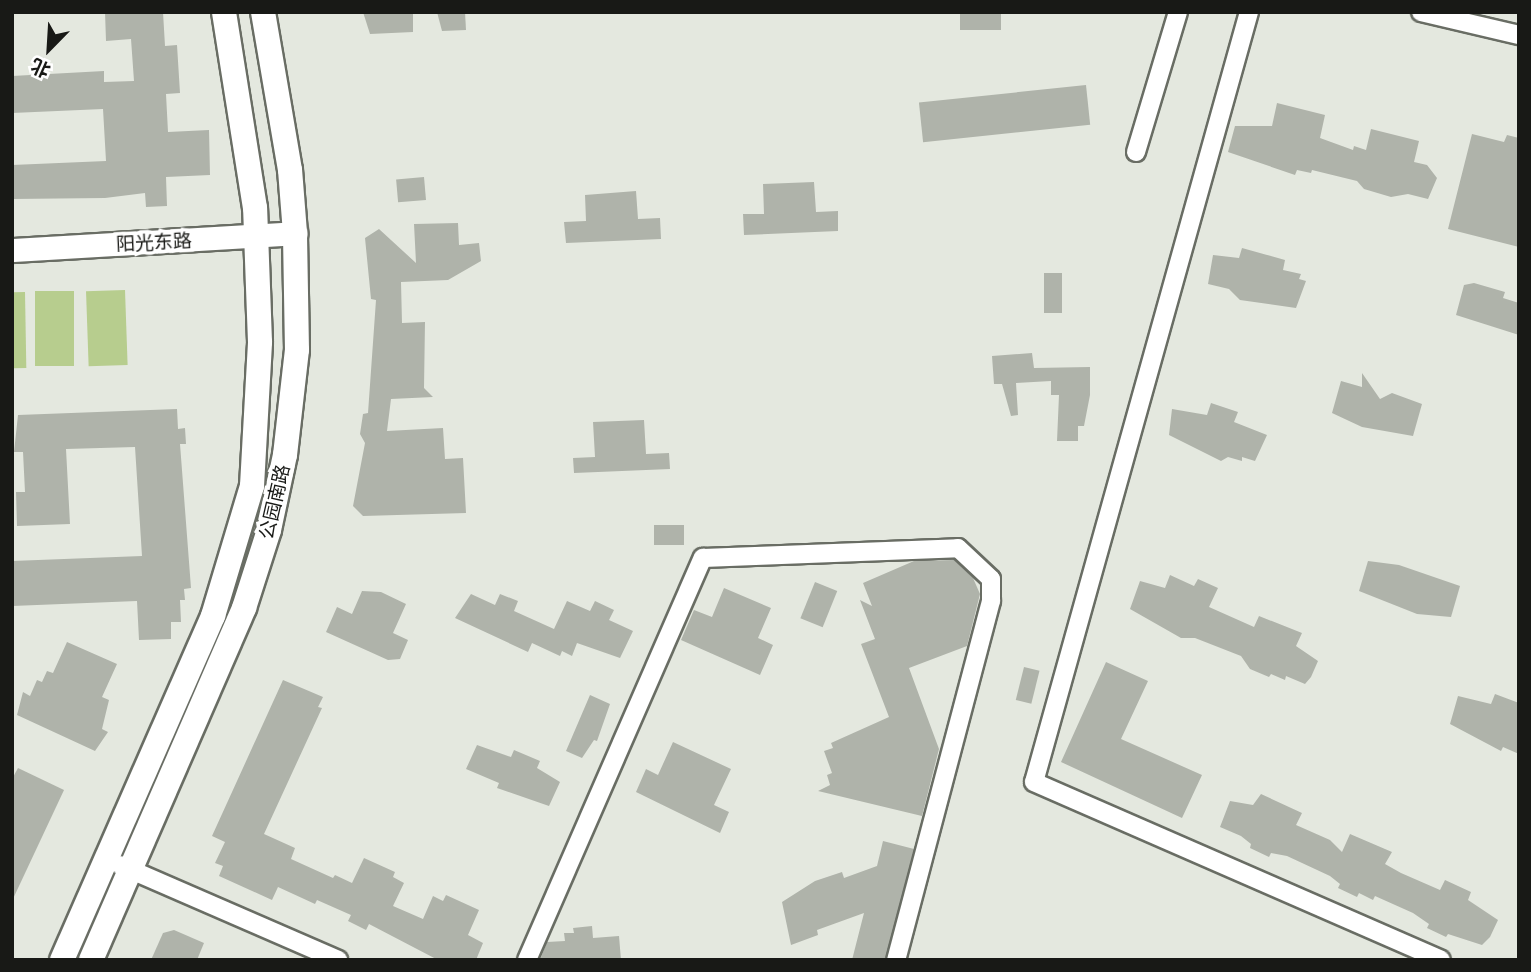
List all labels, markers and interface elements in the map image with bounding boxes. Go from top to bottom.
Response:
north arrow [14,14,84,84]
text: 北 [27,54,54,82]
street label: 阳光东路 [115,230,193,256]
street label: 公园南路 [255,462,295,542]

